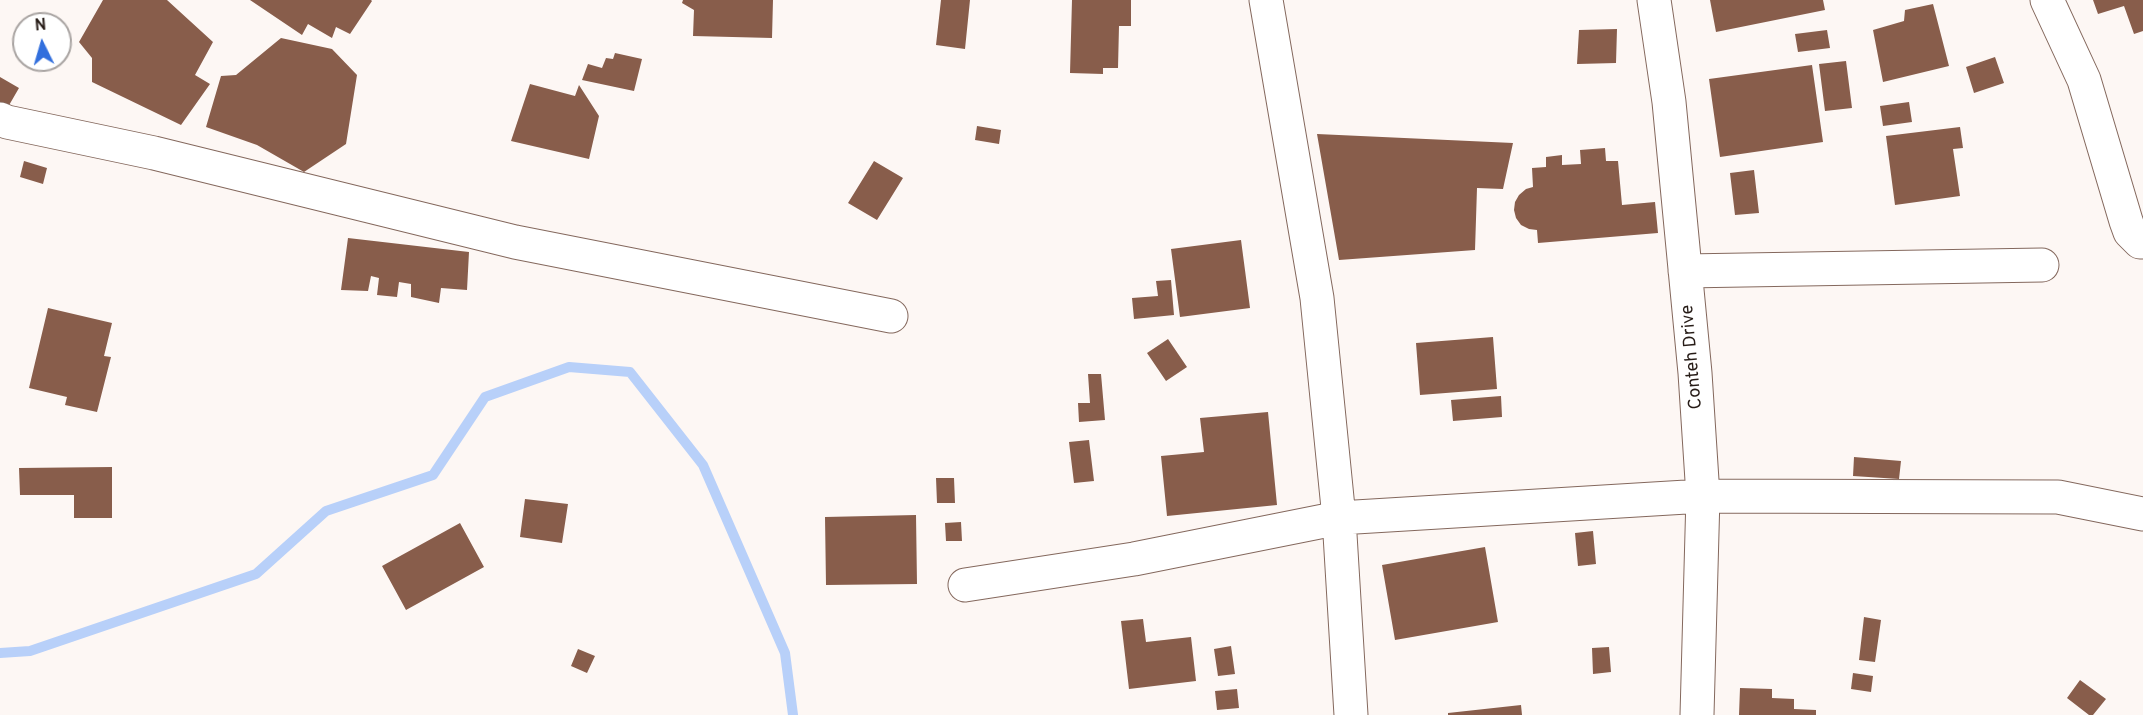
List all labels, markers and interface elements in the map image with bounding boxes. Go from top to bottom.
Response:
north arrow [12,12,72,72]
text: N [34,16,47,37]
street label: Conteh Drive [1678,304,1708,410]

